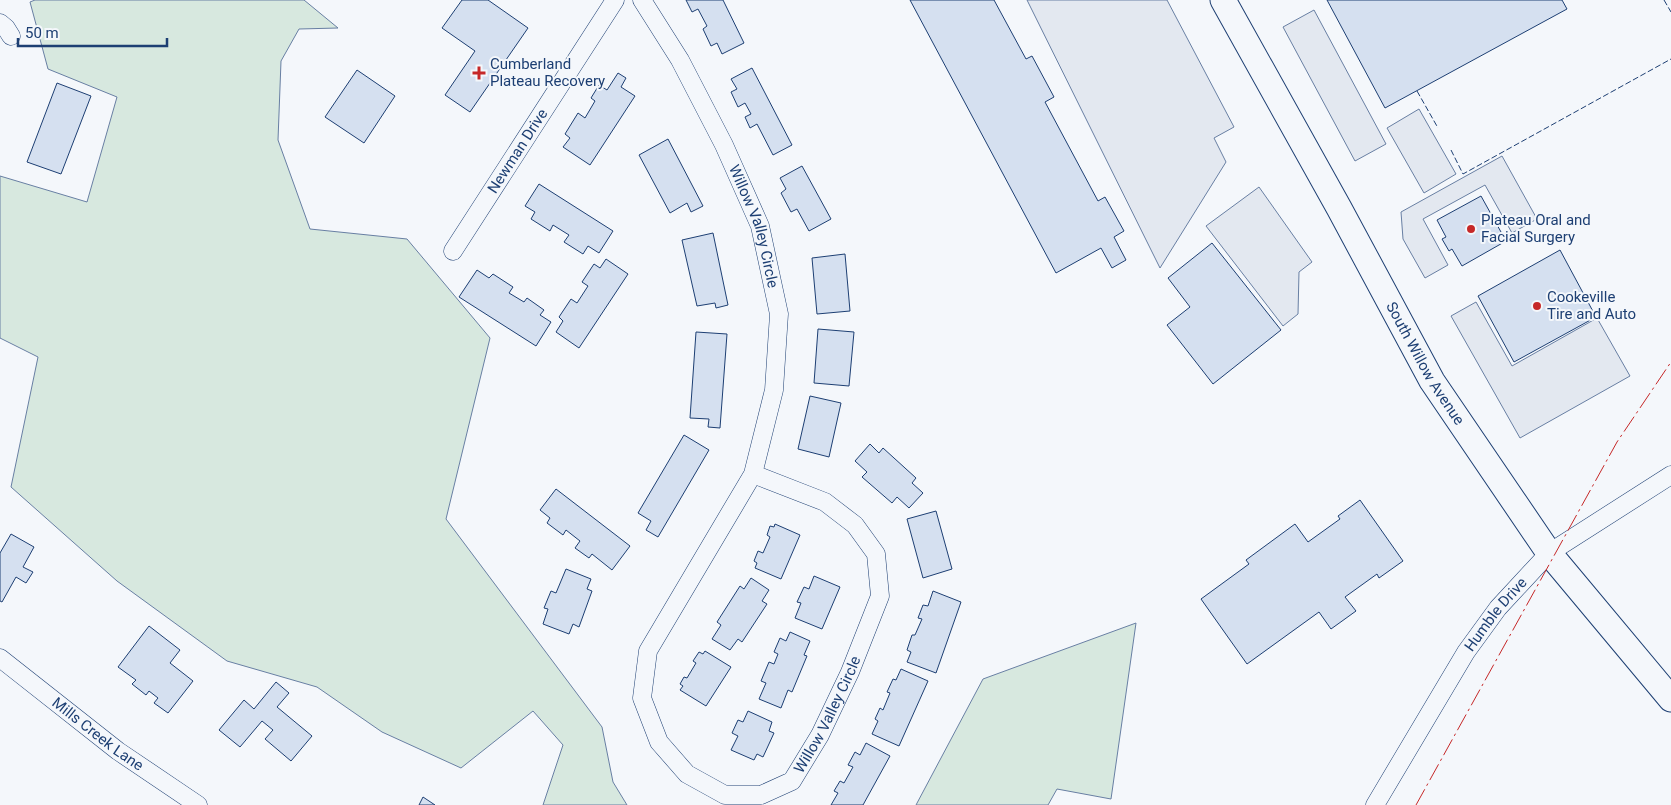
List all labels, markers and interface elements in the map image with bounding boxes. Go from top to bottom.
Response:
scale bar [18,15,166,47]
text: 50 m [25,24,59,42]
place label: Cumberland Plateau Recovery [490,55,605,90]
marker: Cumberland Plateau Recovery [472,66,486,80]
street label: Newman Drive [484,105,551,197]
street label: Willow Valley Circle [725,162,782,290]
place label: Plateau Oral and Facial Surgery [1481,211,1591,246]
marker: Plateau Oral and Facial Surgery [1465,223,1477,235]
place label: Cookeville Tire and Auto [1547,288,1636,323]
street label: South Willow Avenue [1382,299,1468,428]
marker: Cookeville Tire and Auto [1531,300,1543,312]
street label: Humble Drive [1461,574,1531,655]
street label: Willow Valley Circle [790,653,864,776]
street label: Mills Creek Lane [49,694,147,775]

